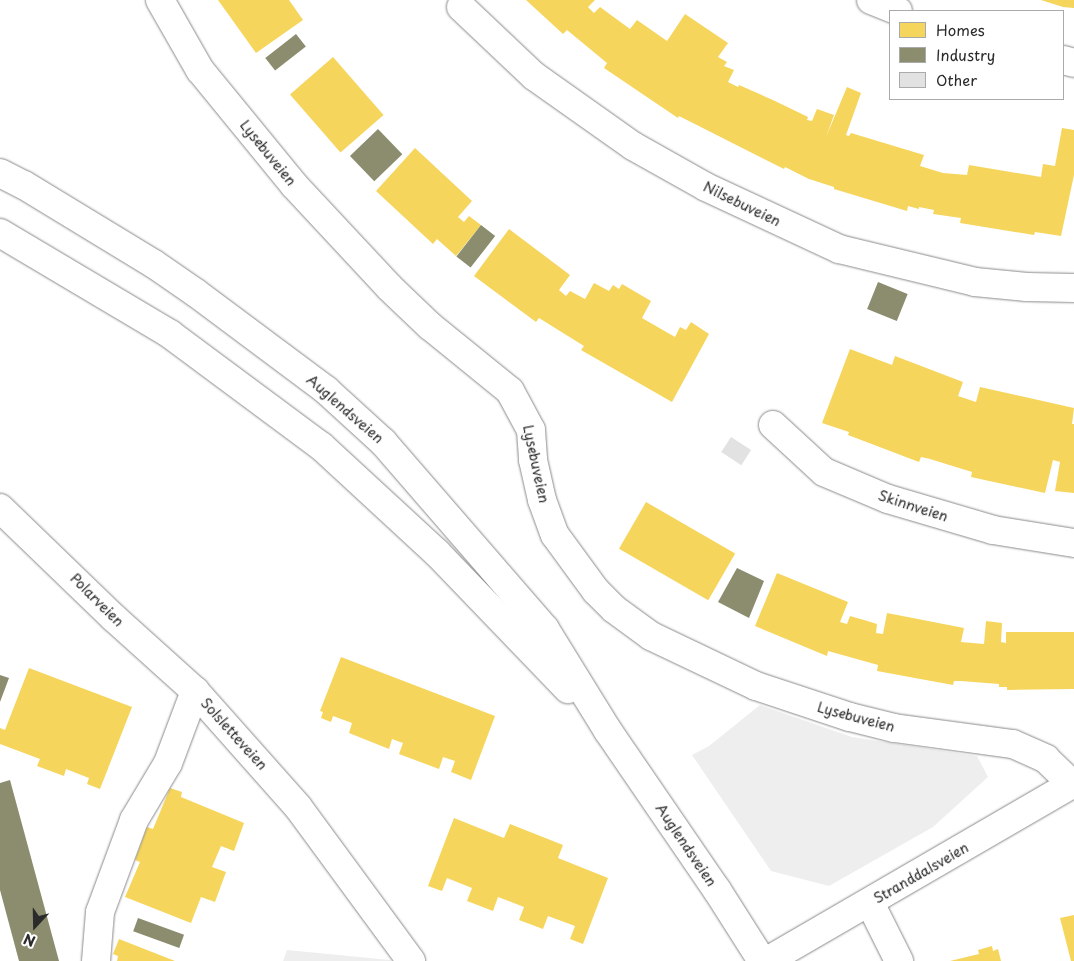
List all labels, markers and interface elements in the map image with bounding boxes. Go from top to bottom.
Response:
legend [889,10,1064,100]
text: Homes [936,18,985,41]
text: Industry [936,43,995,66]
text: Other [936,68,977,91]
street label: Lysebuveien [236,117,300,189]
street label: Nilsebuveien [701,178,783,230]
street label: Auglendsveien [303,371,387,447]
street label: Lysebuveien [520,423,552,505]
street label: Skinnveien [876,487,950,525]
street label: Polarveien [67,570,127,630]
street label: Solsletteveien [197,695,271,773]
street label: Lysebuveien [815,699,897,735]
street label: Auglendsveien [652,800,720,890]
street label: Stranddalsveien [870,839,972,907]
north arrow [10,901,60,951]
text: N [21,929,38,952]

